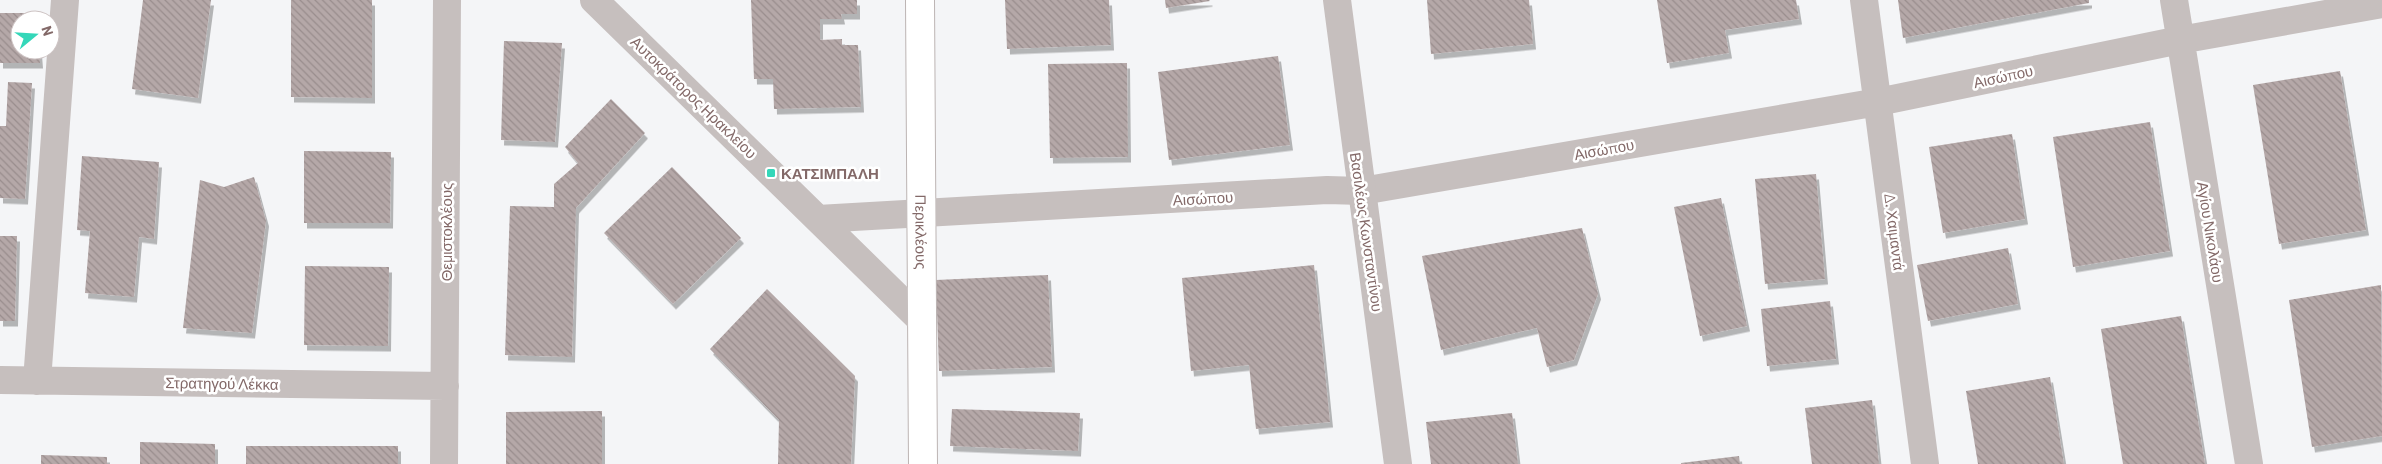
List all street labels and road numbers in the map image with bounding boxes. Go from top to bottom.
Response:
street label: Αυτοκράτορος Ηρακλείου [627,32,761,162]
street label: Αισώπου [1972,61,2034,91]
street label: Αισώπου [1573,135,1635,163]
street label: Βασιλέως Κωνσταντίνου [1347,151,1387,313]
street label: Αγίου Νικολάου [2194,180,2228,284]
street label: Θεμιστοκλέους [437,183,455,281]
street label: Αισώπου [1172,187,1234,209]
street label: Δ. Χαιμαντά [1881,192,1909,272]
street label: Περικλέους [912,194,931,269]
street label: Στρατηγού Λέκκα [165,373,279,393]

